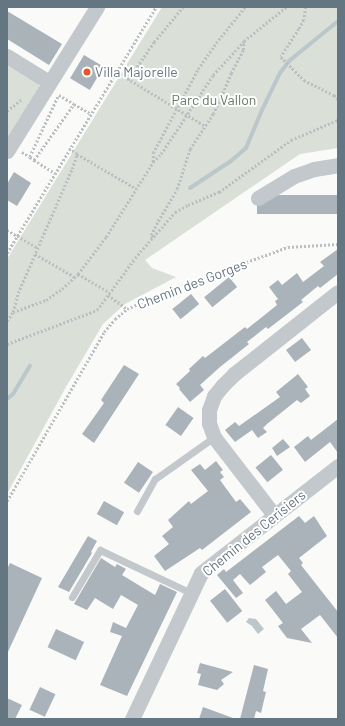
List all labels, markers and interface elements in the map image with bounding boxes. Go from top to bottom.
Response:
place label: Villa Majorelle [95,64,178,80]
marker: Villa Majorelle [82,67,92,77]
park label: Parc du Vallon [172,92,256,108]
street label: Chemin des Gorges [135,255,249,313]
street label: Chemin des Cerisiers [199,486,309,580]

